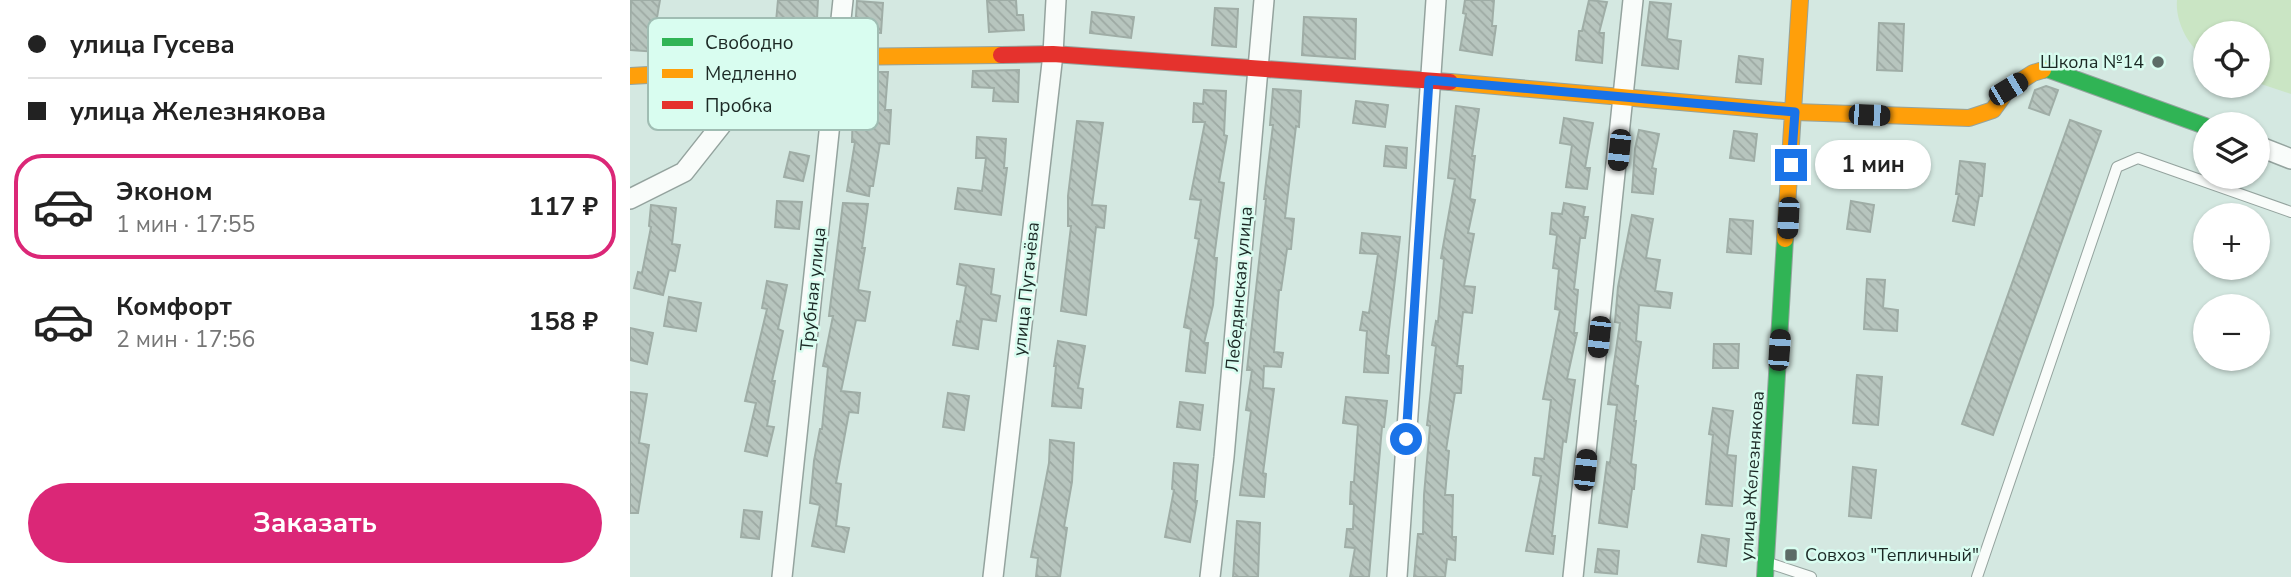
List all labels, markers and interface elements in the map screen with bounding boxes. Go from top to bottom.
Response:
legend [648,18,878,130]
map controls [2193,21,2270,371]
button: locate [2193,21,2270,98]
text: улица Гусева [70,27,235,62]
text: Свободно [705,30,794,56]
place label: Школа №14 [2040,50,2144,74]
marker: Школа №14 [2150,54,2166,70]
text: Медленно [705,61,797,87]
car [1985,69,2032,109]
text: Пробка [705,93,772,119]
text: улица Железнякова [70,94,326,129]
car [1848,104,1891,126]
button: layers [2193,112,2270,189]
car [1607,128,1632,172]
callout: 1 мин [1816,140,1931,190]
route end [1775,149,1807,181]
text: 1 мин [1841,149,1905,180]
text: Эконом [116,174,213,209]
icon: car [32,175,95,238]
text: 117 ₽ [529,189,598,224]
car [1777,196,1800,240]
button: + [2193,203,2270,280]
street label: Лебедянская улица [1220,205,1258,373]
text: 1 мин · 17:55 [116,209,255,240]
street label: улица Пугачёва [1007,221,1045,357]
street label: Трубная улица [795,226,831,352]
text: Комфорт [116,289,232,324]
icon: car [32,290,95,353]
button: − [2193,294,2270,371]
text: 158 ₽ [529,304,598,339]
car [1587,315,1612,359]
text: 2 мин · 17:56 [116,324,255,355]
car [1768,328,1791,372]
street label: улица Железнякова [1734,390,1770,562]
route start [1390,423,1422,455]
car [1573,448,1598,492]
button: Заказать [28,483,602,563]
place label: Совхоз "Тепличный" [1805,543,1979,567]
marker: Совхоз "Тепличный" [1783,547,1799,563]

